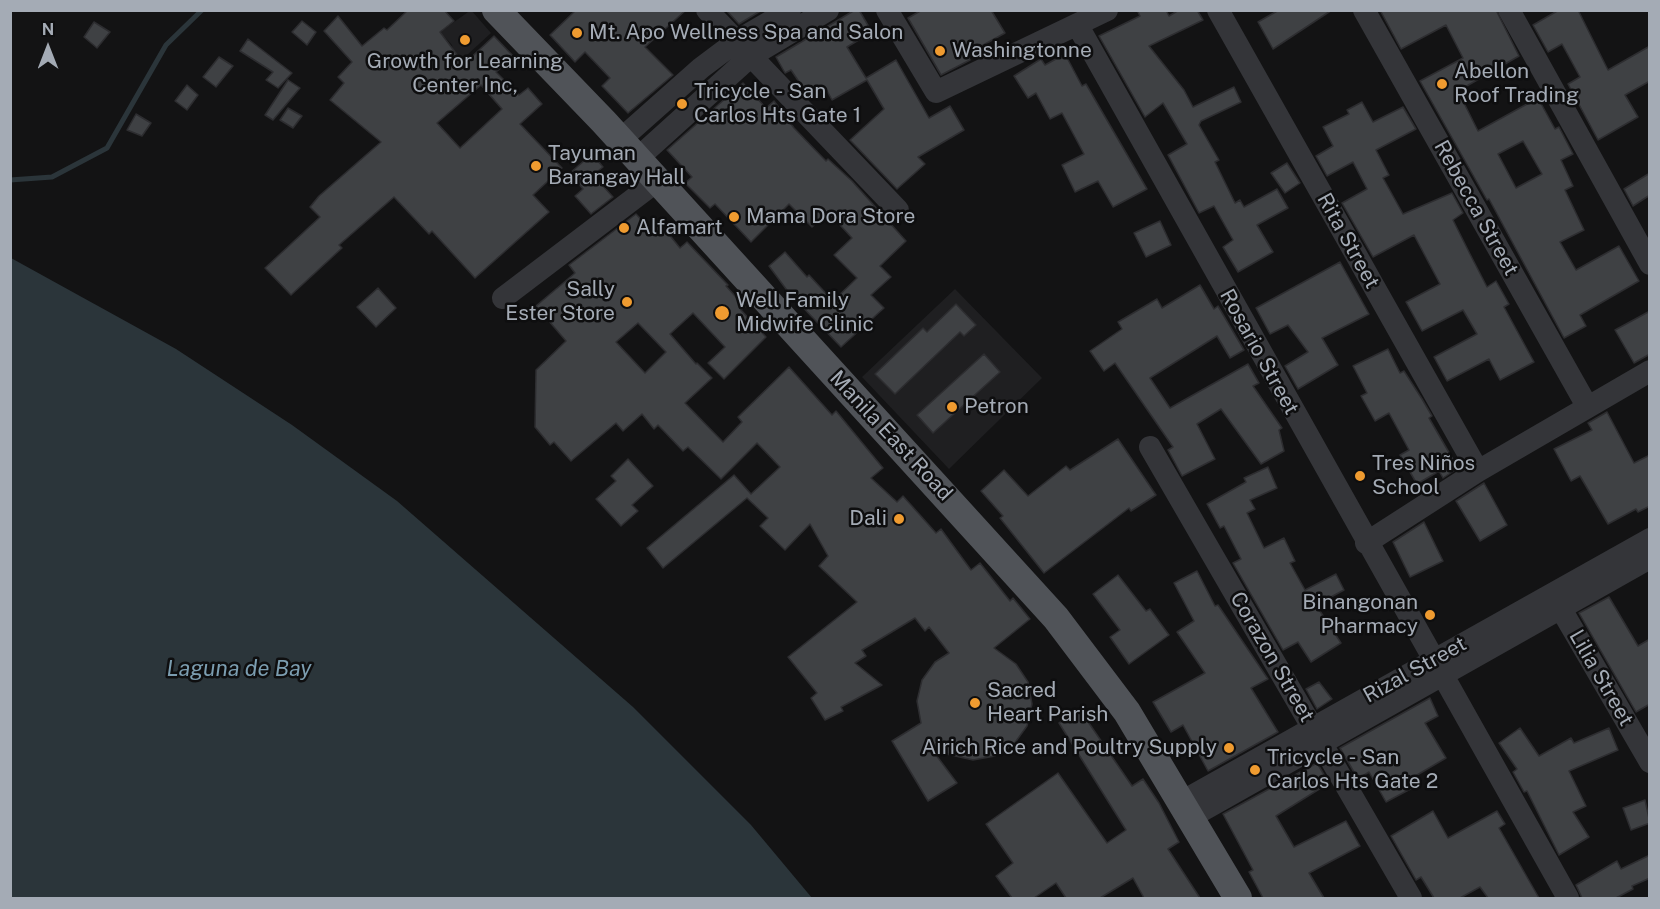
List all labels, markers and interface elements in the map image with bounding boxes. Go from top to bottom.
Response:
north arrow [18,18,78,78]
text: N [42,20,54,39]
place label: Mt. Apo Wellness Spa and Salon [589,20,903,46]
marker: Mt. Apo Wellness Spa and Salon [570,26,584,40]
marker: Growth for Learning Center Inc, [458,33,472,47]
place label: Washingtonne [952,38,1092,64]
marker: Washingtonne [933,44,947,58]
place label: Growth for Learning Center Inc, [367,49,563,99]
place label: Abellon Roof Trading [1454,59,1579,109]
marker: Abellon Roof Trading [1435,77,1449,91]
place label: Tricycle - San Carlos Hts Gate 1 [694,79,861,129]
marker: Tricycle - San Carlos Hts Gate 1 [675,97,689,111]
street label: Rebecca Street [1428,136,1524,280]
place label: Tayuman Barangay Hall [548,141,686,191]
marker: Tayuman Barangay Hall [529,159,543,173]
street label: Rita Street [1311,189,1385,293]
place label: Mama Dora Store [746,204,915,230]
marker: Mama Dora Store [727,210,741,224]
place label: Alfamart [636,215,723,241]
marker: Alfamart [617,221,631,235]
place label: Sally Ester Store [505,277,615,327]
street label: Rosario Street [1214,285,1304,419]
place label: Well Family Midwife Clinic [736,288,874,338]
marker: Sally Ester Store [620,295,634,309]
marker: Well Family Midwife Clinic [713,304,731,322]
street label: Manila East Road [824,366,958,506]
place label: Petron [964,394,1029,420]
marker: Petron [945,400,959,414]
place label: Tres Niños School [1372,451,1475,501]
marker: Tres Niños School [1353,469,1367,483]
place label: Dali [849,506,887,532]
marker: Dali [892,512,906,526]
street label: Corazon Street [1225,587,1319,727]
place label: Binangonan Pharmacy [1302,590,1418,640]
marker: Binangonan Pharmacy [1423,608,1437,622]
street label: Lilia Street [1563,625,1639,731]
street label: Rizal Street [1359,631,1471,709]
water label: Laguna de Bay [167,656,311,682]
place label: Sacred Heart Parish [987,678,1108,728]
marker: Sacred Heart Parish [968,696,982,710]
place label: Airich Rice and Poultry Supply [921,735,1217,761]
marker: Airich Rice and Poultry Supply [1222,741,1236,755]
place label: Tricycle - San Carlos Hts Gate 2 [1267,745,1438,795]
marker: Tricycle - San Carlos Hts Gate 2 [1248,763,1262,777]

